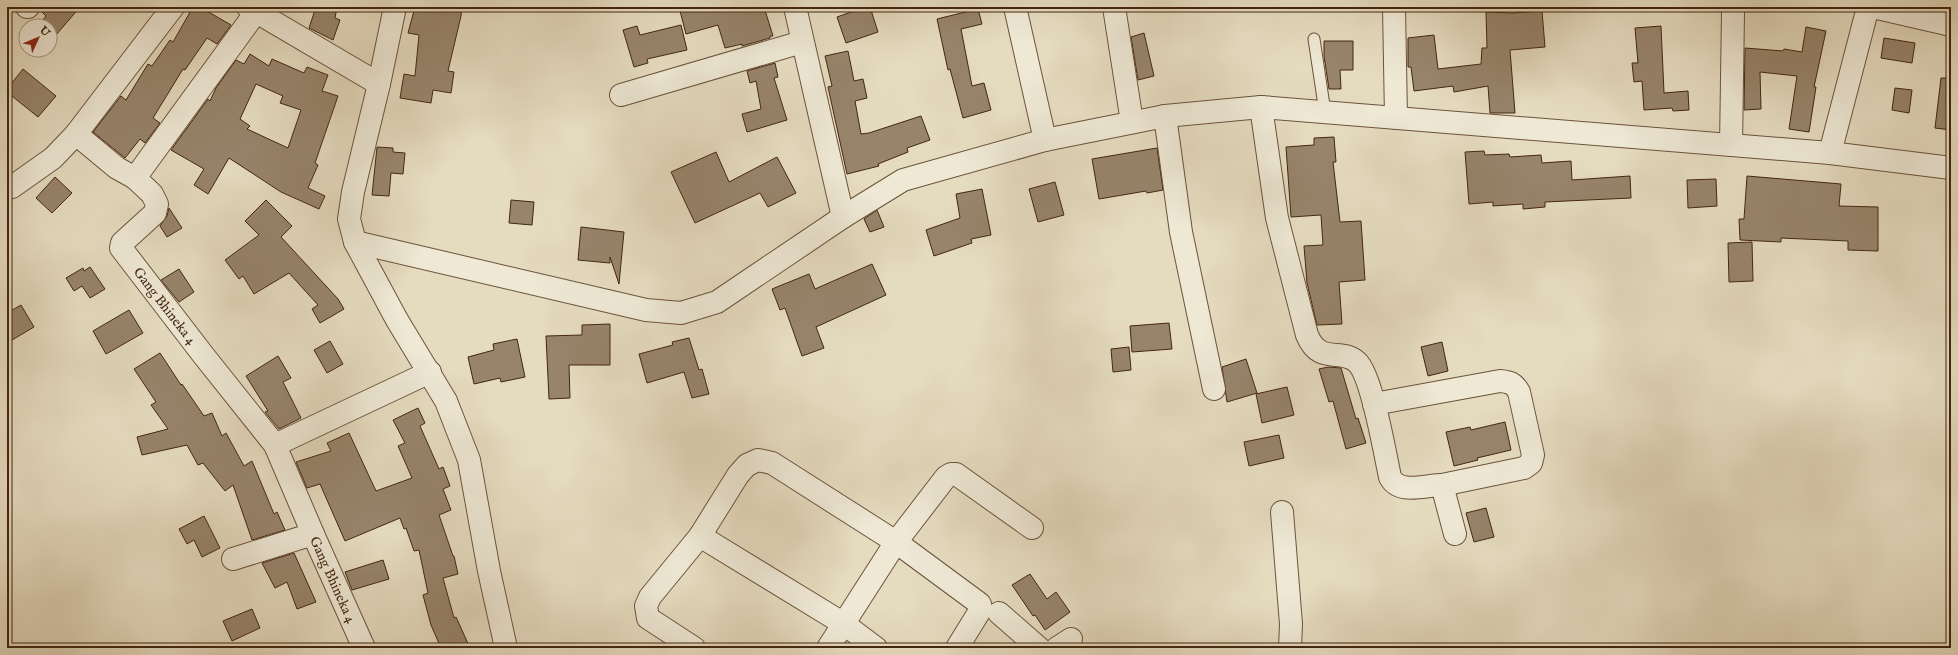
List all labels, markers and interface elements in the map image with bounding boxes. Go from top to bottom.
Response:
north arrow [18,18,58,58]
text: U [36,23,53,40]
street label: Gang Bhineka 4 [129,264,200,349]
street label: Gang Bhineka 4 [305,534,360,626]

